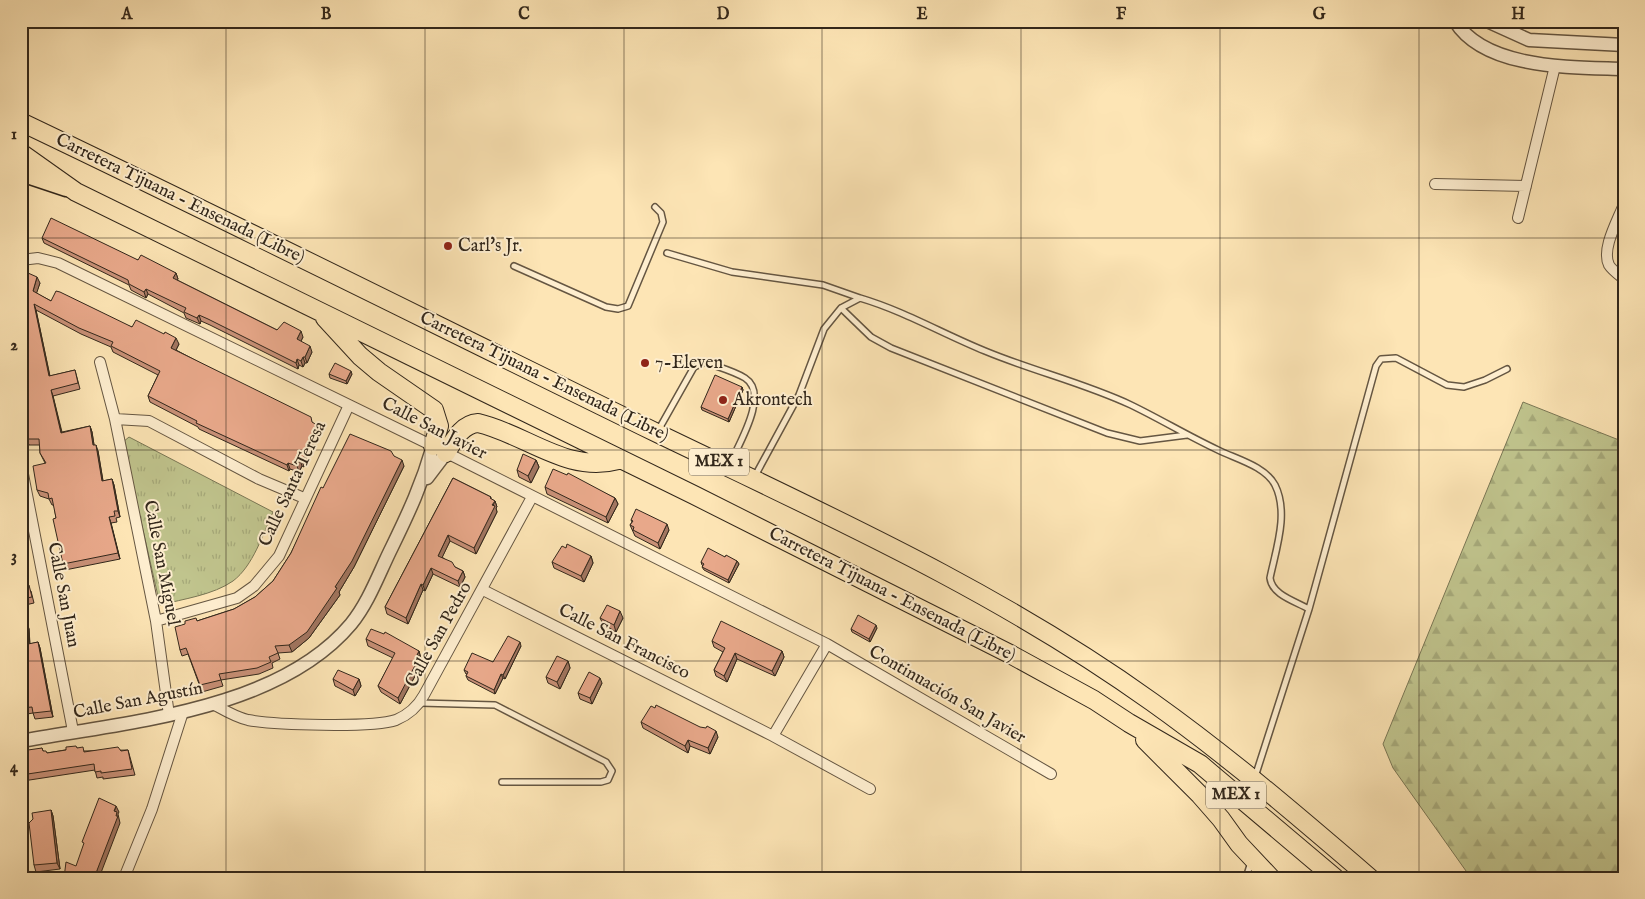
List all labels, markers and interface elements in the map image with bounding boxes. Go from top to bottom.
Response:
text: A [121,5,134,25]
text: B [321,5,332,25]
text: C [518,5,530,25]
text: D [717,5,730,25]
text: E [916,5,928,25]
text: F [1116,5,1127,25]
text: G [1313,5,1326,25]
text: H [1511,5,1525,25]
text: 1 [11,125,17,145]
street label: Carretera Tijuana - Ensenada (Libre) [52,129,308,269]
place label: Carl's Jr. [458,235,522,258]
marker: Carl's Jr. [442,240,454,252]
street label: Carretera Tijuana - Ensenada (Libre) [416,307,672,447]
text: 2 [10,336,18,356]
place label: 7-Eleven [655,352,724,375]
marker: 7-Eleven [639,357,651,369]
place label: Akrontech [732,389,813,412]
street label: Calle San Javier [377,393,491,466]
marker: Akrontech [717,394,729,406]
street label: Calle Santa Teresa [254,417,332,550]
road number: MEX 1 [689,448,749,476]
street label: Calle San Miguel [138,498,184,628]
street label: Carretera Tijuana - Ensenada (Libre) [765,523,1019,667]
street label: Calle San Juan [42,540,85,650]
text: 3 [11,547,17,567]
street label: Calle San Pedro [400,578,478,692]
street label: Calle San Francisco [554,599,694,685]
street label: Continuación San Javier [864,641,1030,750]
street label: Calle San Agustín [71,677,205,725]
text: 4 [10,758,19,778]
road number: MEX 1 [1206,782,1266,808]

